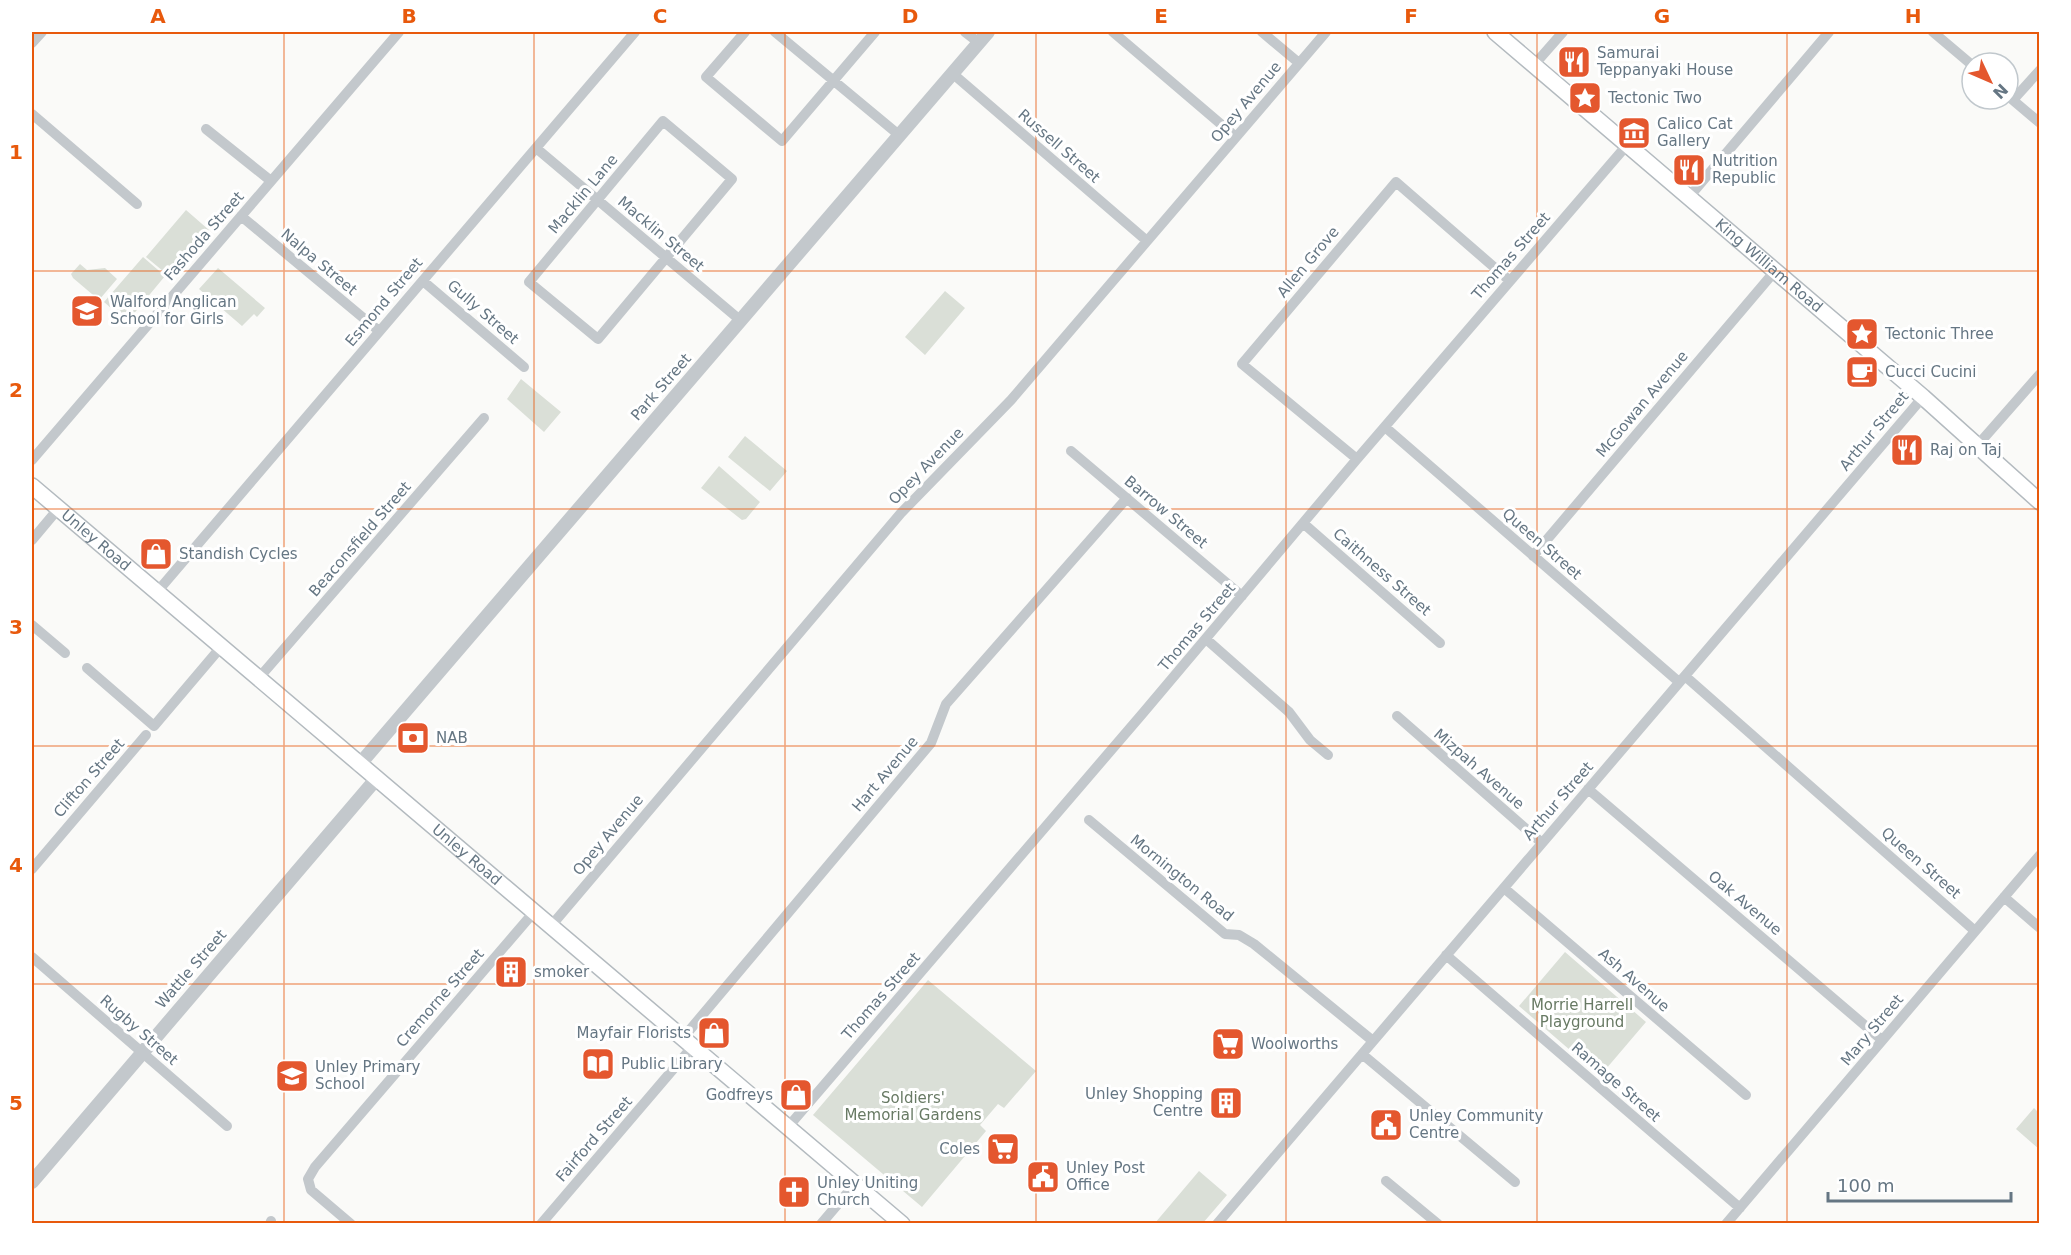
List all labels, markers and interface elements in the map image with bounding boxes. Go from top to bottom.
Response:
text: A [150,4,166,28]
text: B [401,4,417,28]
text: C [653,4,667,28]
text: D [902,4,918,28]
text: E [1154,4,1168,28]
text: F [1404,4,1418,28]
text: G [1654,4,1670,28]
text: H [1905,4,1921,28]
restaurant icon: Samurai Teppanyaki House [1556,44,1592,80]
place label: Samurai Teppanyaki House [1596,44,1733,79]
north arrow [1960,51,2020,111]
street label: Opey Avenue [1207,58,1285,146]
place icon: Tectonic Two [1567,80,1603,116]
text: N [1989,80,2012,102]
place label: Tectonic Two [1607,89,1702,107]
street label: Russell Street [1014,105,1104,187]
museum icon: Calico Cat Gallery [1616,115,1652,151]
place label: Calico Cat Gallery [1657,115,1733,150]
text: 1 [9,140,23,164]
street label: Macklin Lane [545,151,621,237]
restaurant icon: Nutrition Republic [1671,152,1707,188]
place label: Nutrition Republic [1712,152,1778,187]
street label: Fashoda Street [160,188,248,284]
street label: Macklin Street [614,193,708,275]
street label: Thomas Street [1468,209,1554,304]
street label: King William Road [1712,215,1826,316]
street label: Allen Grove [1273,223,1343,301]
street label: Nalpa Street [277,225,361,299]
street label: Esmond Street [342,254,426,350]
street label: Gully Street [444,276,522,348]
school or university icon: Walford Anglican School for Girls [69,293,105,329]
place label: Walford Anglican School for Girls [110,293,236,328]
place icon: Tectonic Three [1844,316,1880,352]
place label: Tectonic Three [1884,325,1994,343]
street label: McGowan Avenue [1592,347,1692,461]
street label: Park Street [627,350,695,424]
cafe icon: Cucci Cucini [1844,354,1880,390]
place label: Cucci Cucini [1885,363,1976,381]
text: 2 [9,378,23,402]
street label: Arthur Street [1836,388,1912,474]
street label: Opey Avenue [885,424,967,508]
restaurant icon: Raj on Taj [1889,432,1925,468]
place label: Raj on Taj [1930,441,2002,459]
street label: Barrow Street [1121,472,1211,552]
street label: Beaconsfield Street [305,478,415,600]
street label: Queen Street [1499,505,1586,584]
street label: Unley Road [58,506,134,575]
street label: Caithness Street [1329,525,1435,620]
shop icon: Standish Cycles [138,536,174,572]
place label: Standish Cycles [179,545,298,563]
street label: Thomas Street [1154,579,1239,676]
text: 3 [9,615,23,639]
bank icon: NAB [395,720,431,756]
street label: Mizpah Avenue [1430,725,1528,813]
place label: NAB [436,729,468,747]
street label: Hart Avenue [848,733,922,815]
street label: Clifton Street [50,735,128,821]
street label: Arthur Street [1519,758,1597,844]
street label: Opey Avenue [569,791,647,879]
street label: Unley Road [428,820,505,889]
street label: Queen Street [1878,824,1965,903]
street label: Mornington Road [1127,831,1237,925]
text: 4 [9,853,23,877]
street label: Oak Avenue [1705,867,1785,939]
street label: Wattle Street [152,926,230,1012]
street label: Ash Avenue [1595,944,1673,1016]
street label: Cremorne Street [392,945,488,1051]
street label: Thomas Street [838,949,924,1044]
building icon: smoker [493,954,529,990]
place label: smoker [534,963,590,981]
street label: Rugby Street [96,991,182,1069]
street label: Mary Street [1837,991,1907,1069]
park label: Morrie Harrell Playground [1531,996,1633,1031]
shop icon: Mayfair Florists [696,1015,732,1051]
place label: Mayfair Florists [577,1024,691,1042]
supermarket icon: Woolworths [1210,1026,1246,1062]
place label: Woolworths [1251,1035,1338,1053]
street label: Ramage Street [1568,1038,1664,1126]
library icon: Public Library [580,1046,616,1082]
place label: Public Library [621,1055,723,1073]
school or university icon: Unley Primary School [274,1058,310,1094]
place label: Unley Primary School [315,1058,421,1093]
shop icon: Godfreys [778,1077,814,1113]
place label: Unley Shopping Centre [1085,1085,1203,1120]
building icon: Unley Shopping Centre [1208,1085,1244,1121]
place label: Godfreys [706,1086,773,1104]
park label: Soldiers' Memorial Gardens [844,1089,982,1124]
text: 5 [9,1091,23,1115]
street label: Fairford Street [552,1093,636,1185]
public building icon: Unley Community Centre [1368,1107,1404,1143]
place label: Unley Community Centre [1409,1107,1543,1142]
supermarket icon: Coles [985,1131,1021,1167]
place label: Coles [939,1140,980,1158]
public building icon: Unley Post Office [1025,1159,1061,1195]
place label: Unley Post Office [1066,1159,1145,1194]
scale bar [1828,1165,2011,1203]
church icon: Unley Uniting Church [776,1174,812,1210]
place label: Unley Uniting Church [817,1174,918,1209]
text: 100 m [1837,1175,1895,1196]

